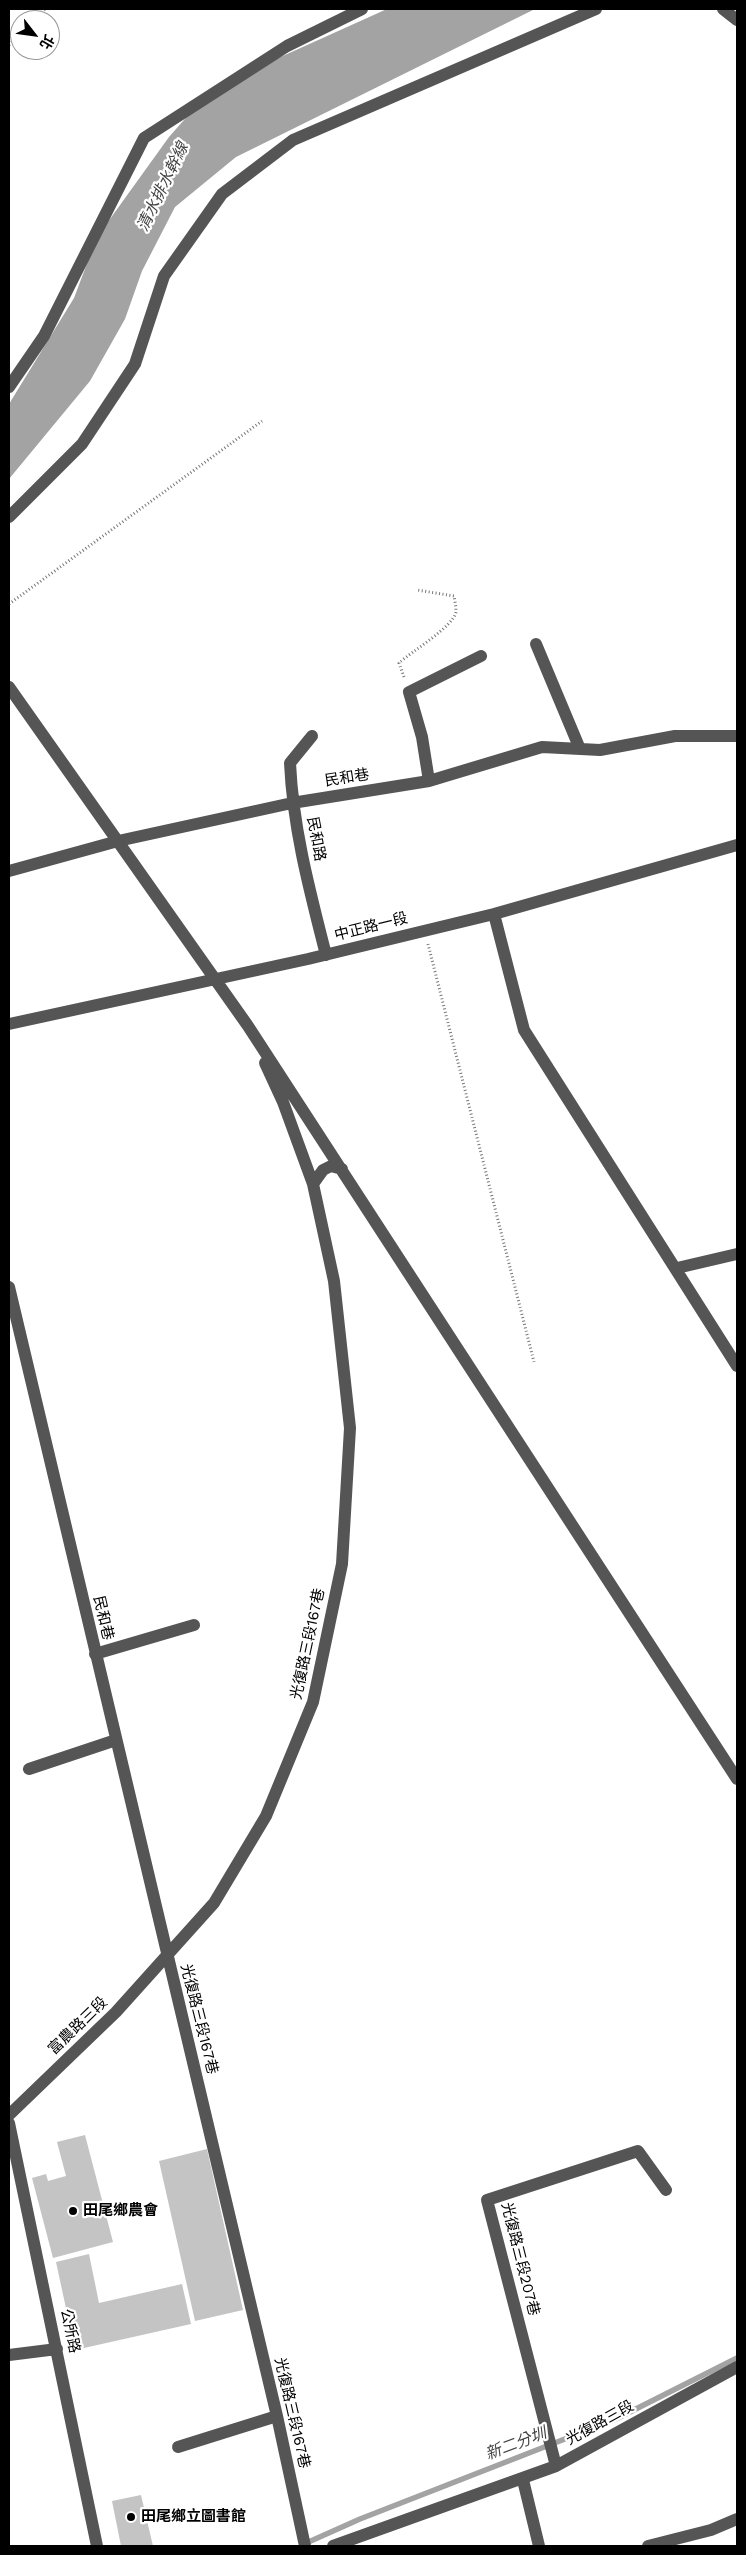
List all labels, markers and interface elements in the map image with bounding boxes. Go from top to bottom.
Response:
north arrow [10,10,60,60]
text: 北 [37,32,58,52]
water label: 清水排水幹線 [133,140,193,234]
street label: 民和巷 [323,766,371,790]
street label: 民和路 [303,815,329,863]
street label: 中正路一段 [332,909,410,945]
street label: 光復路三段167巷 [287,1587,329,1701]
street label: 民和巷 [89,1594,117,1642]
street label: 光復路三段167巷 [177,1962,221,2076]
street label: 富農路三段 [45,1993,111,2059]
street label: 光復路三段207巷 [497,2200,543,2318]
place label: 田尾鄉農會 [83,2202,158,2220]
marker: 田尾鄉農會 [67,2205,79,2217]
street label: 公所路 [57,2307,83,2355]
street label: 光復路三段167巷 [270,2356,314,2470]
street label: 光復路三段 [563,2397,637,2449]
water label: 新二分圳 [483,2424,549,2464]
place label: 田尾鄉立圖書館 [141,2508,246,2526]
marker: 田尾鄉立圖書館 [125,2511,137,2523]

